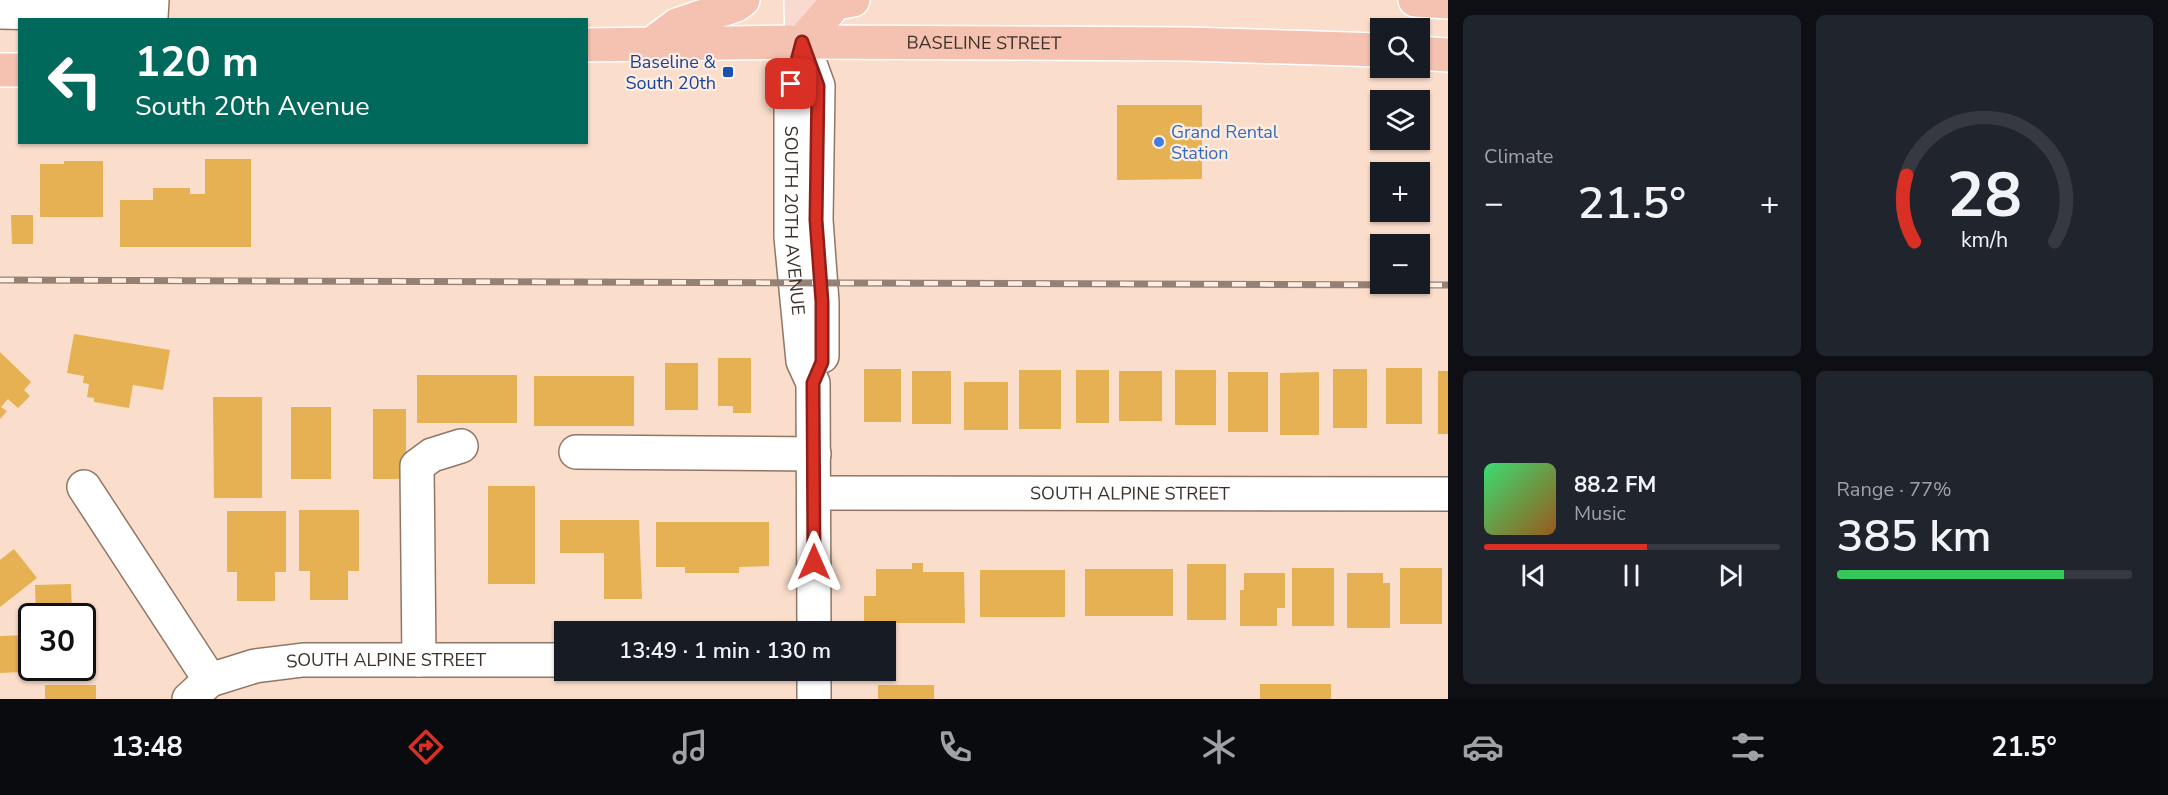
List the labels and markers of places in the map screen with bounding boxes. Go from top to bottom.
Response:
place label: Baseline & South 20th [626,50,717,95]
pin [765,58,816,109]
marker: Baseline & South 20th [721,65,735,79]
place label: Grand Rental Station [1171,120,1279,165]
marker: Grand Rental Station [1152,135,1166,149]

